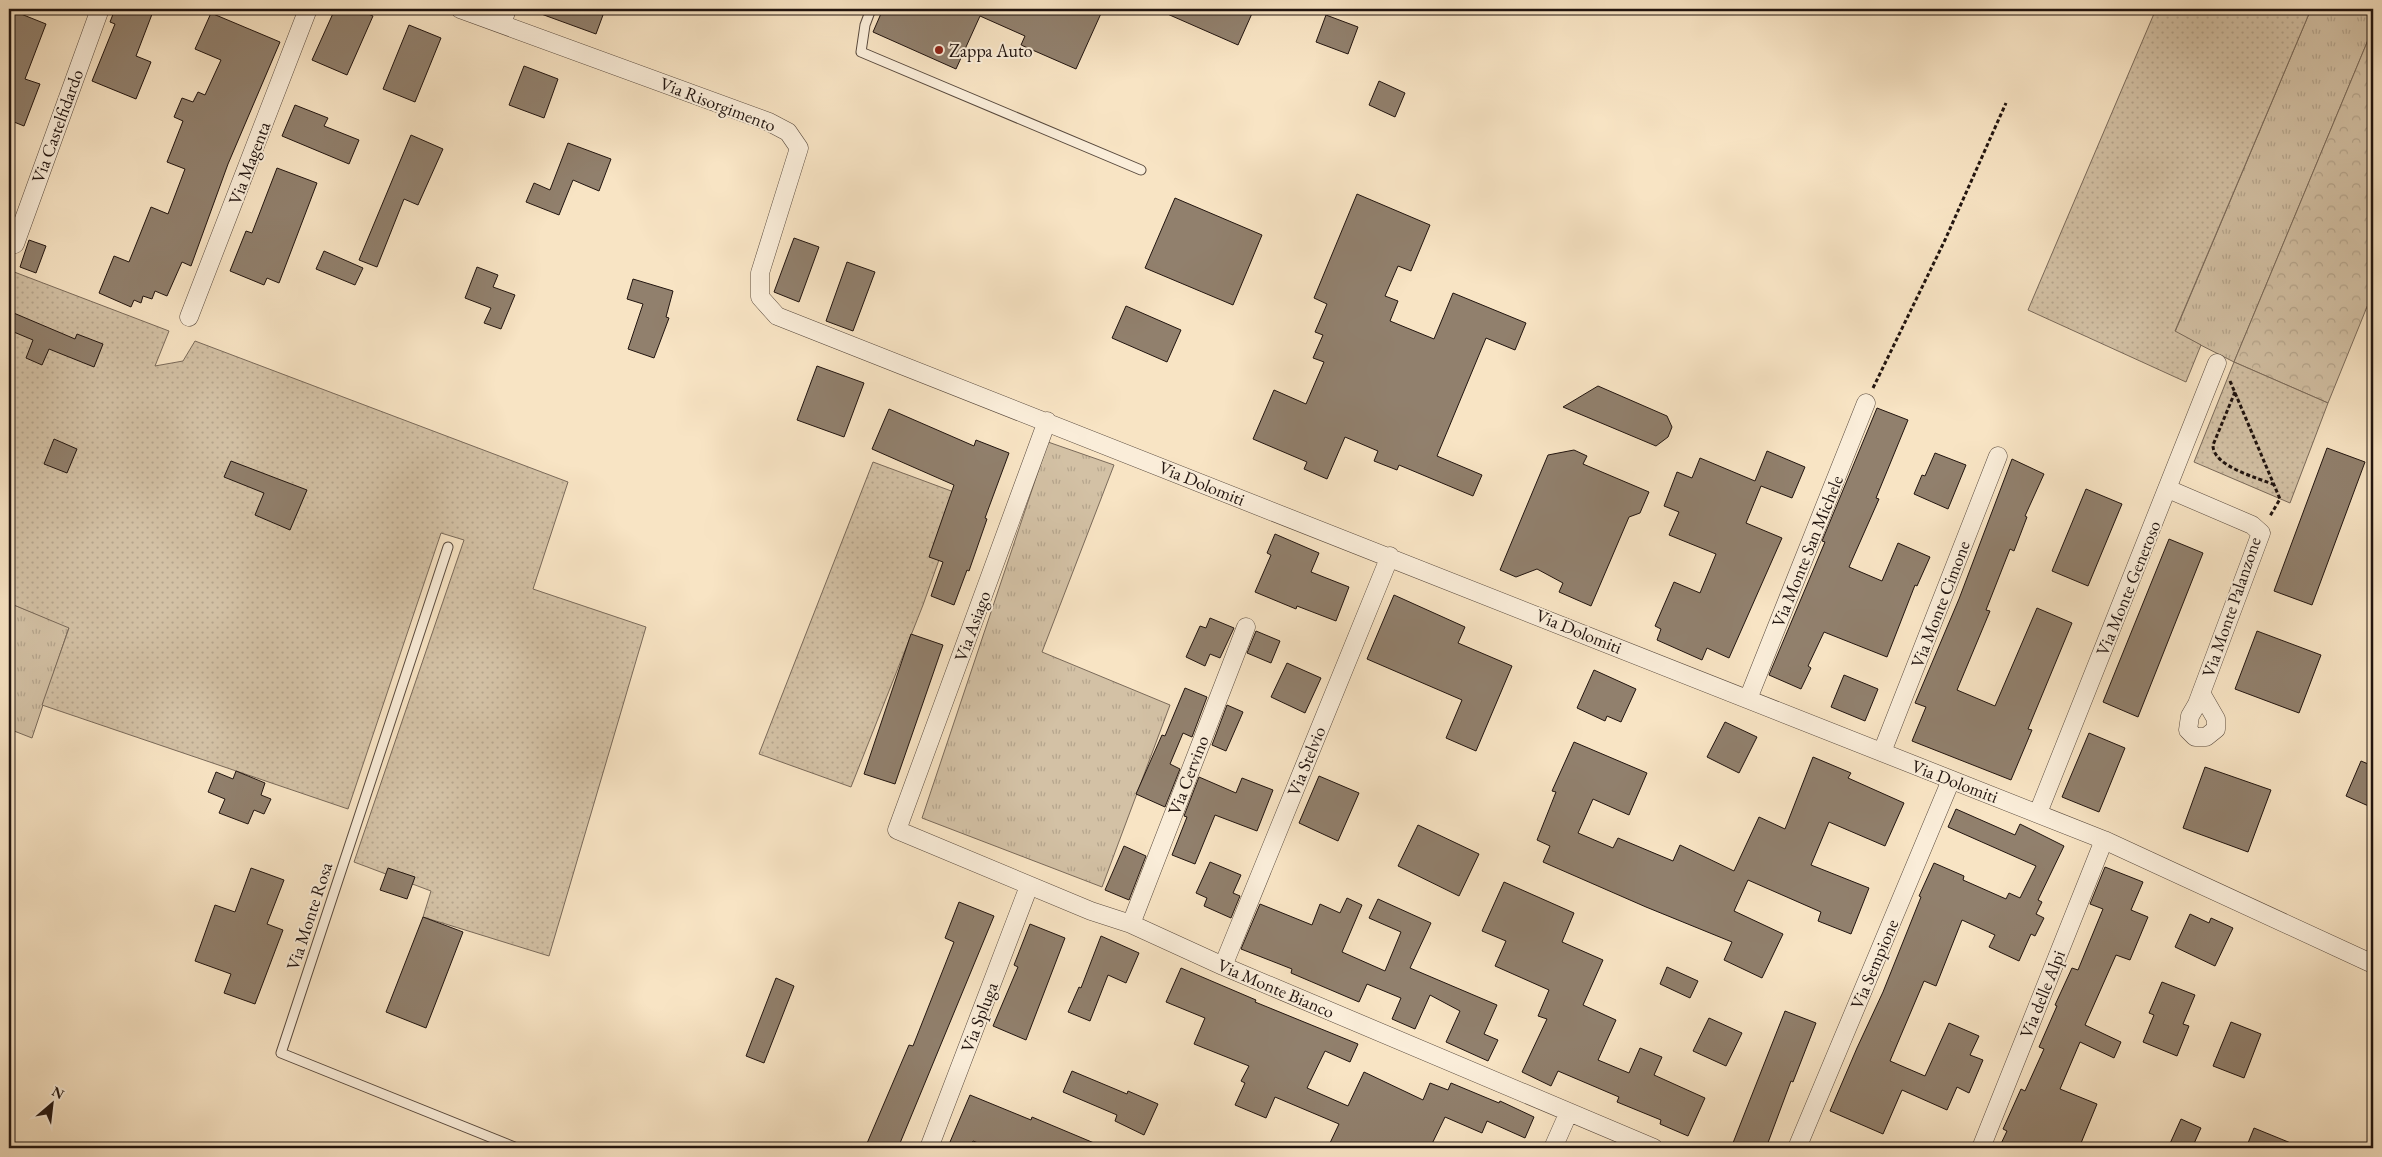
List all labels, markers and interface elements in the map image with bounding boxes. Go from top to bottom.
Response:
place label: Zappa Auto [949,39,1033,62]
marker: Zappa Auto [933,44,945,56]
street label: Via Castelfidardo [26,66,88,186]
street label: Via Risorgimento [657,71,779,137]
street label: Via Magenta [223,117,276,208]
street label: Via Dolomiti [1156,455,1249,511]
street label: Via Monte San Michele [1766,472,1848,630]
street label: Via Monte Generoso [2090,517,2166,659]
street label: Via Monte Palanzone [2196,534,2266,680]
street label: Via Monte Cimone [1905,537,1975,671]
street label: Via Asiago [949,587,995,664]
street label: Via Dolomiti [1533,603,1626,659]
street label: Via Stelvio [1282,723,1330,799]
street label: Via Cervino [1162,732,1214,818]
street label: Via Dolomiti [1908,754,2002,808]
street label: Via Monte Rosa [281,858,338,973]
street label: Via Sempione [1845,916,1903,1012]
street label: Via delle Alpi [2014,946,2070,1041]
street label: Via Monte Bianco [1214,953,1338,1023]
street label: Via Spluga [955,978,1003,1055]
north arrow [28,1080,78,1130]
text: N [49,1082,68,1103]

